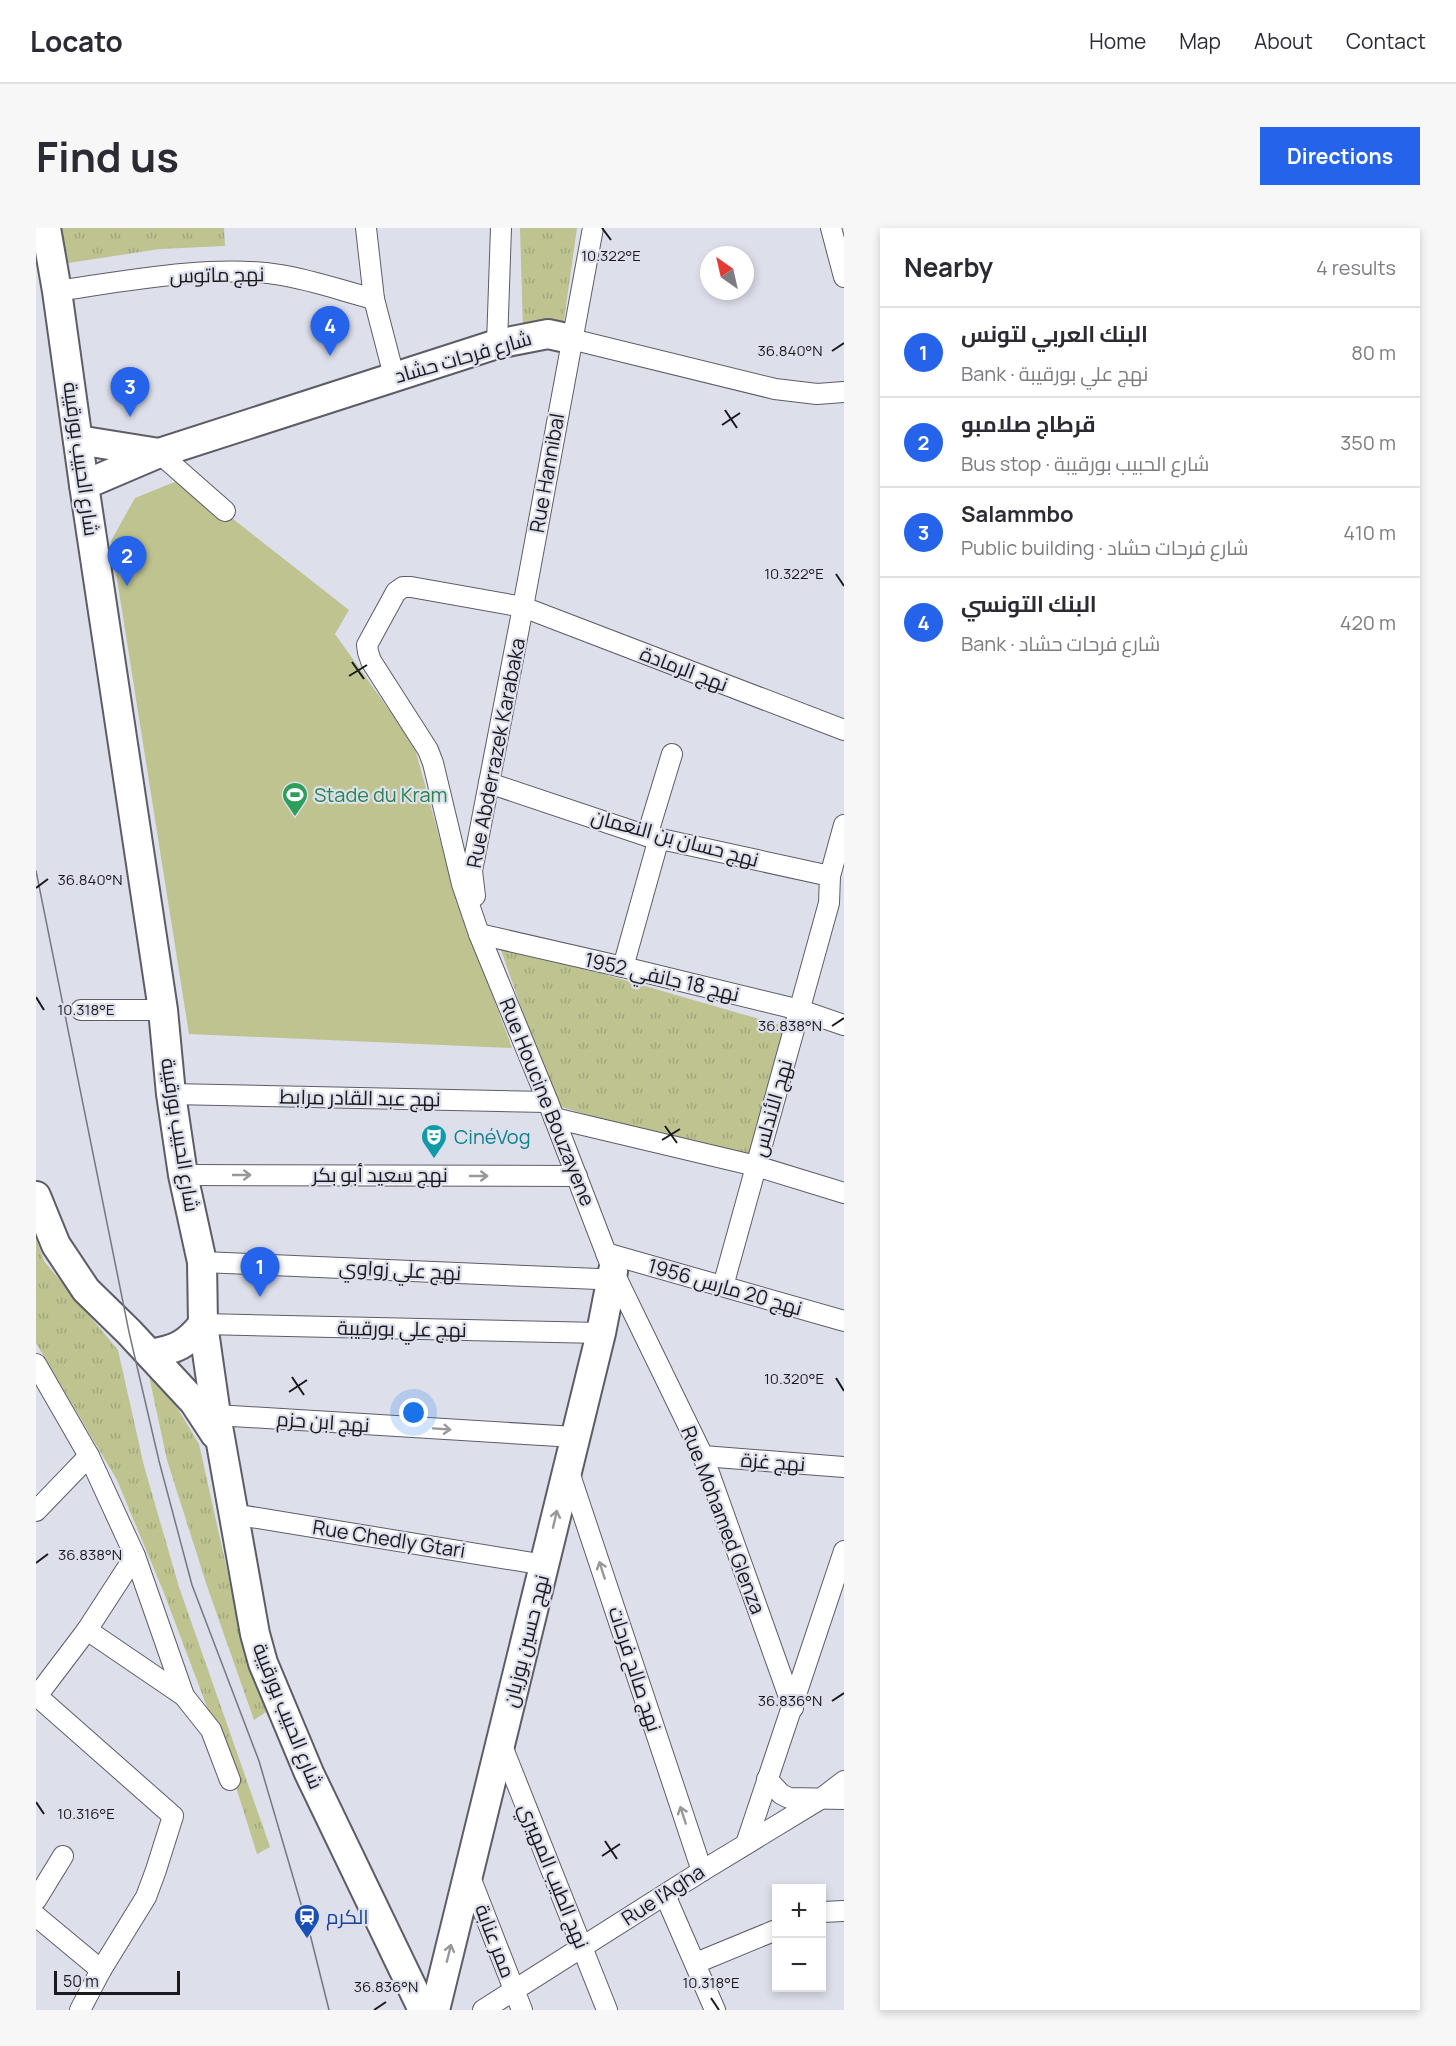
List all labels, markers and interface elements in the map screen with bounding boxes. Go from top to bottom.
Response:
text: Locato [30,22,123,60]
text: Home [1089,27,1146,55]
text: Map [1179,27,1221,55]
text: About [1254,27,1313,55]
text: Contact [1346,27,1426,55]
text: Find us [36,127,179,185]
button: Directions [1260,127,1420,185]
text: 10.322°E [581,245,641,266]
north arrow [700,246,754,300]
text: Nearby [904,249,993,285]
text: 4 results [1316,254,1396,281]
street label: نهج ماتوس [169,260,265,290]
pin: 4 [310,306,350,356]
text: البنك العربي لتونس [961,319,1148,349]
street label: شارع فرحات حشاد [391,324,535,390]
text: 1 [919,339,928,366]
text: 80 m [1351,339,1396,366]
text: 36.840°N [757,340,823,361]
text: Bank · نهج علي بورقيبة [961,360,1148,387]
pin: 3 [110,368,149,417]
street label: شارع الحبيب بورقيبة [56,380,106,538]
text: قرطاج صلامبو [961,409,1096,439]
street label: Rue Hannibal [523,411,570,535]
text: 2 [918,429,929,456]
text: 350 m [1340,429,1396,456]
text: Bus stop · شارع الحبيب بورقيبة [961,450,1209,477]
text: Salammbo [961,499,1074,529]
text: 3 [918,519,929,546]
text: 410 m [1343,519,1396,546]
text: Public building · شارع فرحات حشاد [961,534,1249,561]
pin: 2 [108,536,146,586]
text: 10.322°E [764,563,824,584]
text: البنك التونسي [961,589,1097,619]
text: 4 [917,609,930,636]
text: 420 m [1340,609,1396,636]
text: Bank · شارع فرحات حشاد [961,630,1160,657]
street label: Rue Abderrazek Karabaka [460,636,531,870]
street label: نهج الرمادة [636,639,732,699]
sports icon: Stade du Kram [280,780,310,818]
place label: Stade du Kram [314,781,447,808]
street label: نهج حسان بن النعمان [588,802,762,874]
text: 36.840°N [57,869,123,890]
street label: نهج 18 جانفي 1952 [581,946,742,1010]
street label: Rue Houcine Bouzayene [493,994,602,1210]
text: 10.318°E [58,999,114,1020]
text: 36.838°N [758,1015,822,1036]
street label: شارع الحبيب بورقيبة [154,1056,206,1214]
street label: نهج الأندلس [745,1056,799,1160]
street label: نهج عبد القادر مرابط [279,1083,441,1113]
theatre icon: CinéVog [419,1122,449,1160]
place label: CinéVog [454,1123,531,1150]
street label: نهج سعيد أبو بكر [311,1161,448,1189]
one-way arrow [231,1169,251,1181]
one-way arrow [468,1170,488,1182]
pin: 1 [240,1248,280,1297]
street label: نهج 20 مارس 1956 [645,1252,805,1322]
street label: نهج علي زواوي [338,1253,462,1289]
street label: نهج علي بورقيبة [337,1314,467,1346]
text: 10.320°E [764,1368,824,1389]
your location [399,1398,428,1427]
street label: نهج ابن حزم [275,1405,371,1439]
street label: Rue Mohamed Glenza [675,1422,772,1618]
one-way arrow [431,1424,451,1435]
street label: نهج غزة [740,1446,806,1478]
one-way arrow [550,1510,562,1529]
street label: Rue Chedly Gtari [311,1513,467,1564]
text: 36.838°N [58,1544,122,1565]
one-way arrow [595,1562,606,1580]
street label: نهج حسين بوزيان [496,1572,556,1710]
street label: نهج صالح فرحات [602,1603,668,1735]
street label: شارع الحبيب بورقيبة [246,1639,330,1793]
text: 36.836°N [758,1690,822,1711]
street label: نهج الطيب المهيري [510,1799,596,1954]
text: 10.316°E [57,1803,115,1824]
one-way arrow [677,1806,688,1825]
street label: Rue l'Agha [616,1858,709,1931]
map controls [772,1884,826,1992]
button: + [772,1884,826,1938]
street label: ممر عنابة [469,1900,522,1982]
station icon: الكرم [292,1902,322,1940]
place label: الكرم [326,1903,369,1931]
button: − [772,1938,826,1992]
one-way arrow [443,1944,455,1963]
scale bar [54,1968,180,1996]
text: 50 m [63,1970,99,1992]
text: 10.318°E [683,1972,739,1993]
text: 36.836°N [354,1976,418,1997]

